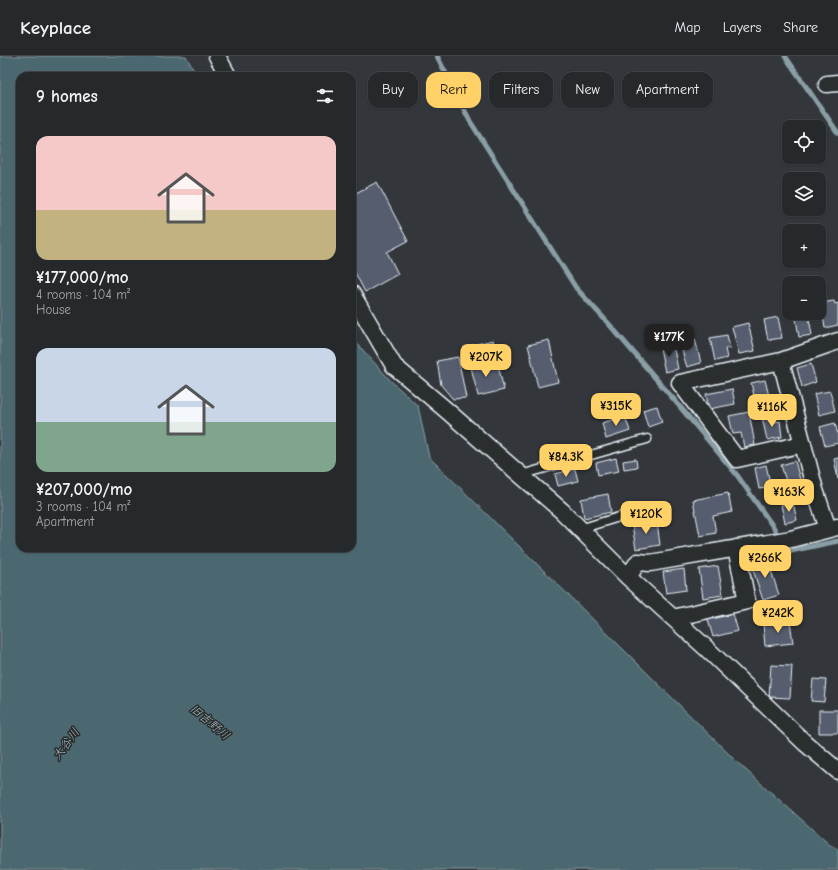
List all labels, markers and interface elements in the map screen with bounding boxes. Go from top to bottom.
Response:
text: Keyplace [20,17,91,39]
text: Map [674,19,701,36]
text: Layers [723,19,761,36]
text: Share [783,19,818,36]
chip: Buy [368,72,418,108]
chip: Rent [426,72,481,108]
chip: Filters [489,72,553,108]
chip: New [561,72,614,108]
chip: Apartment [622,72,713,108]
icon: filters [314,85,336,107]
text: 9 homes [36,87,98,106]
map controls [782,120,826,320]
button: locate [782,120,826,164]
icon: home [150,162,222,234]
button: layers [782,172,826,216]
button: + [782,224,826,268]
text: ¥177,000/mo [36,268,129,287]
button: − [782,276,826,320]
text: 4 rooms · 104 m² [36,287,130,302]
text: House [36,302,71,317]
pin: ¥177K [641,324,697,358]
text: ¥177K [654,329,684,344]
pin: ¥207K [458,344,514,378]
text: ¥207K [469,349,503,364]
icon: home [150,374,222,446]
pin: ¥315K [588,393,644,427]
pin: ¥116K [744,394,800,428]
text: ¥315K [600,398,632,413]
text: ¥116K [757,399,787,414]
pin: ¥84.3K [533,444,599,478]
text: ¥84.3K [548,449,584,464]
pin: ¥163K [761,479,817,513]
text: ¥207,000/mo [36,480,132,499]
text: ¥163K [773,484,805,499]
text: 3 rooms · 104 m² [36,499,130,514]
pin: ¥120K [618,501,674,535]
text: ¥120K [630,506,662,521]
text: Apartment [36,514,94,529]
pin: ¥266K [737,545,793,579]
text: ¥266K [748,550,782,565]
pin: ¥242K [750,600,806,634]
text: ¥242K [762,605,794,620]
water label: 旧吉野川 [187,701,233,743]
water label: 大谷川 [50,725,82,763]

